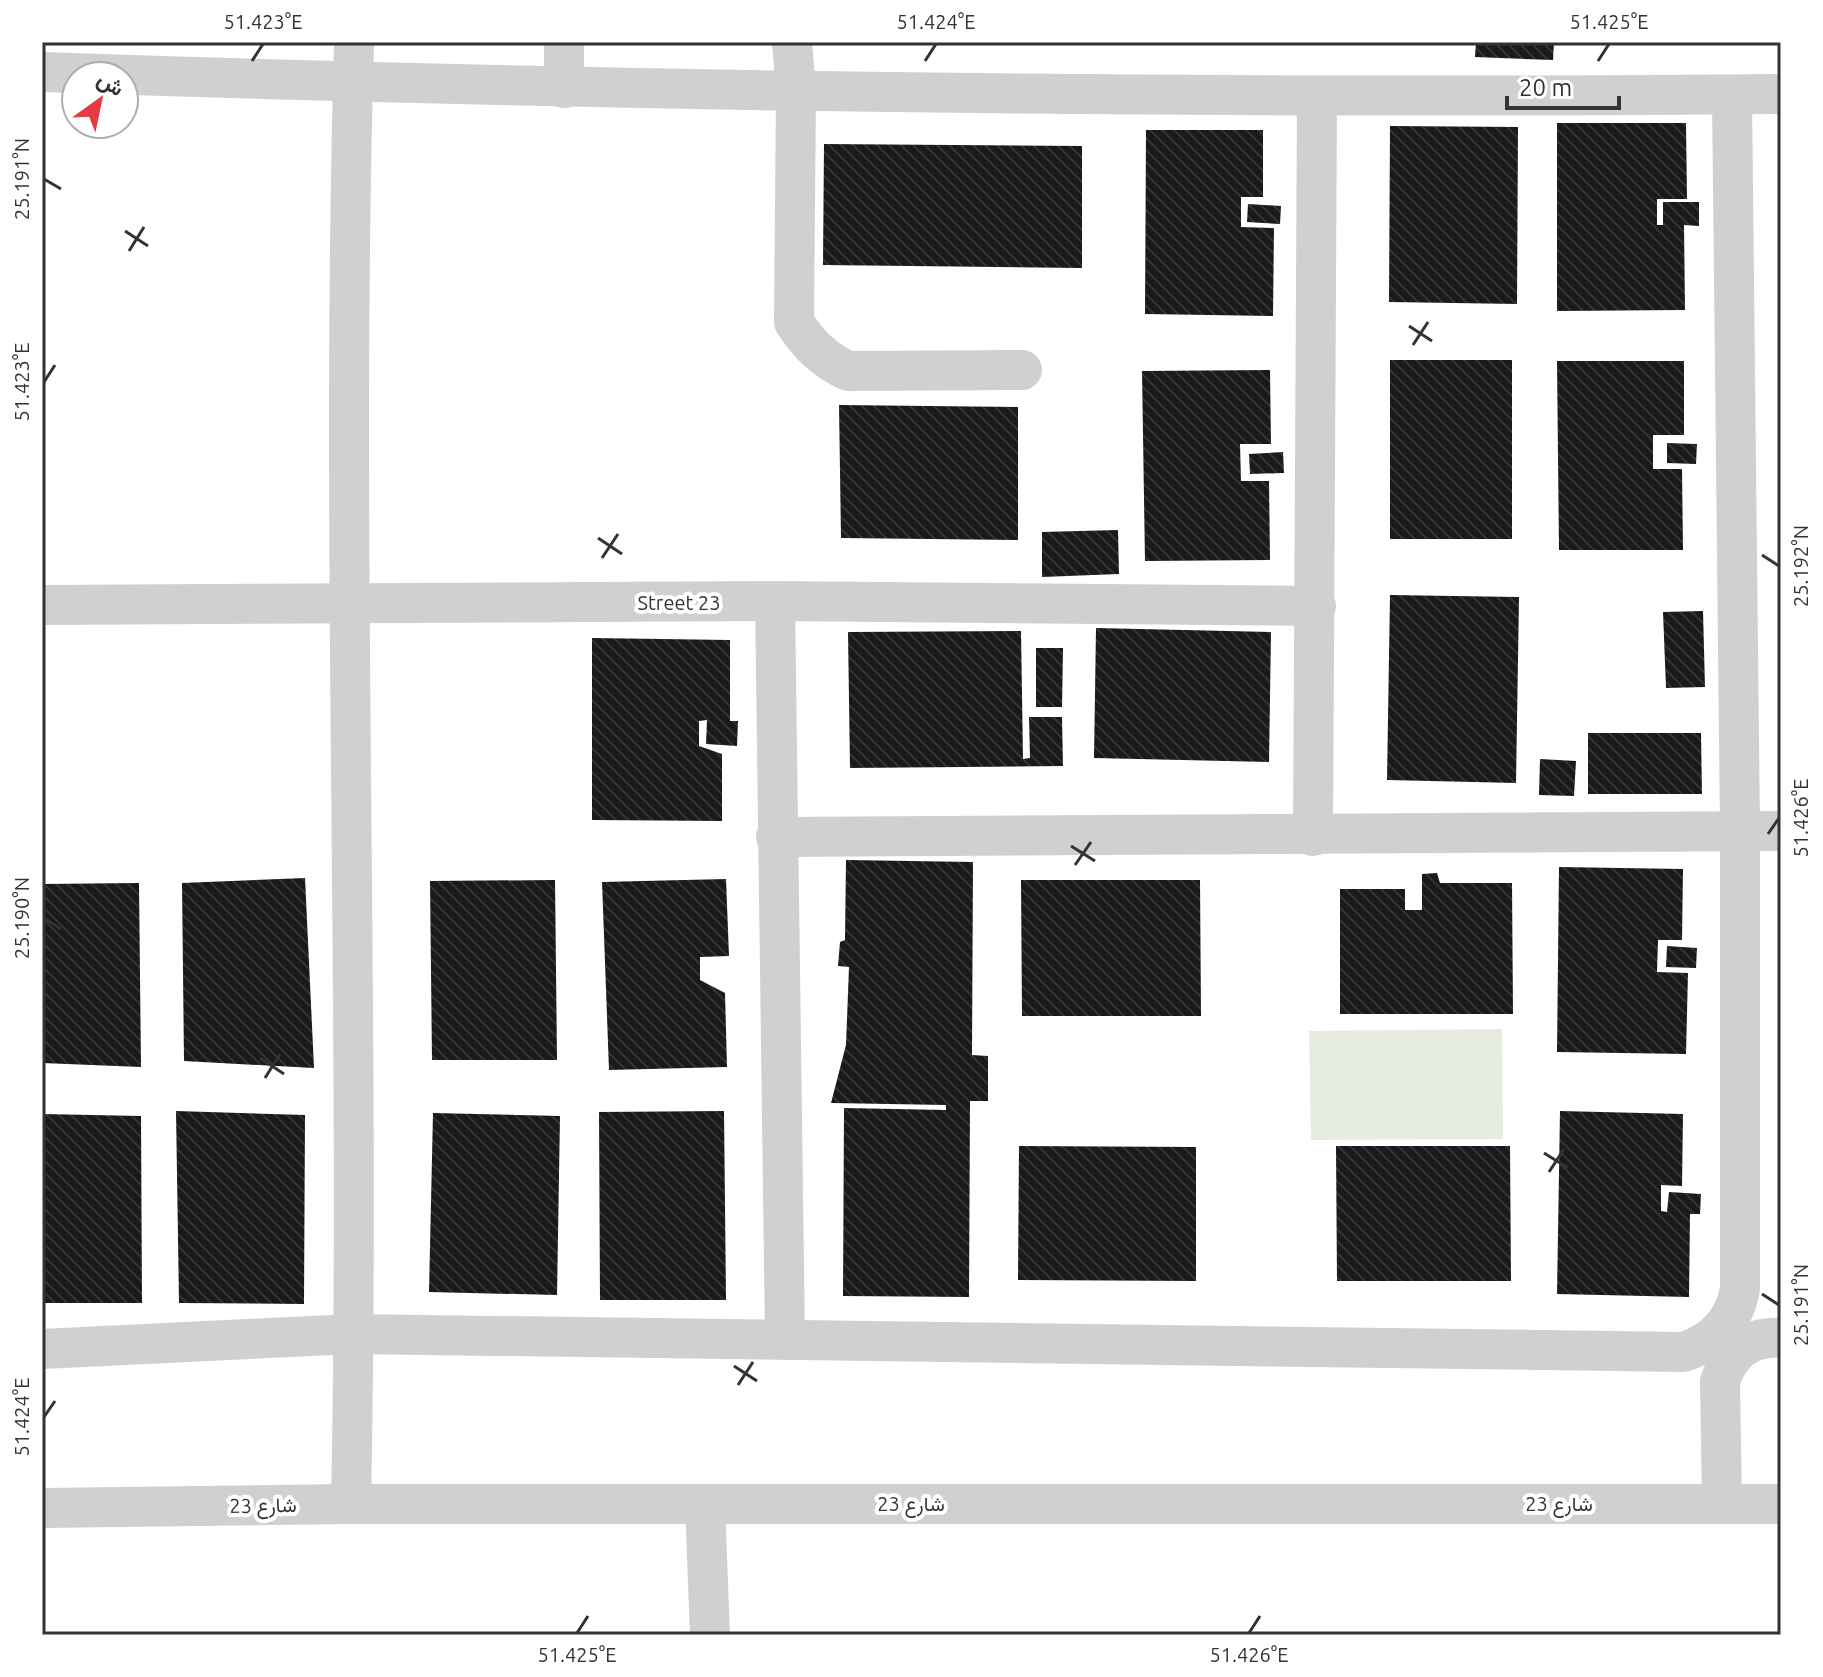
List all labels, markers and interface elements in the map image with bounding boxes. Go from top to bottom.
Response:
text: 51.423°E [224,10,303,33]
text: 51.424°E [897,10,976,33]
text: 51.425°E [1570,10,1649,33]
north arrow [60,60,140,140]
scale bar [1507,60,1619,110]
text: ش [92,65,129,102]
text: 20 m [1519,74,1572,101]
text: 25.191°N [10,138,33,220]
text: 51.423°E [10,343,33,422]
text: 25.192°N [1789,525,1812,607]
street label: Street 23 [638,591,720,614]
text: 51.426°E [1789,779,1812,858]
text: 25.190°N [10,877,33,959]
text: 25.191°N [1789,1264,1812,1346]
text: 51.424°E [10,1378,33,1457]
street label: شارع 23 [877,1492,945,1518]
street label: شارع 23 [1525,1492,1593,1518]
street label: شارع 23 [229,1493,297,1520]
text: 51.425°E [538,1643,617,1666]
text: 51.426°E [1210,1643,1289,1666]

